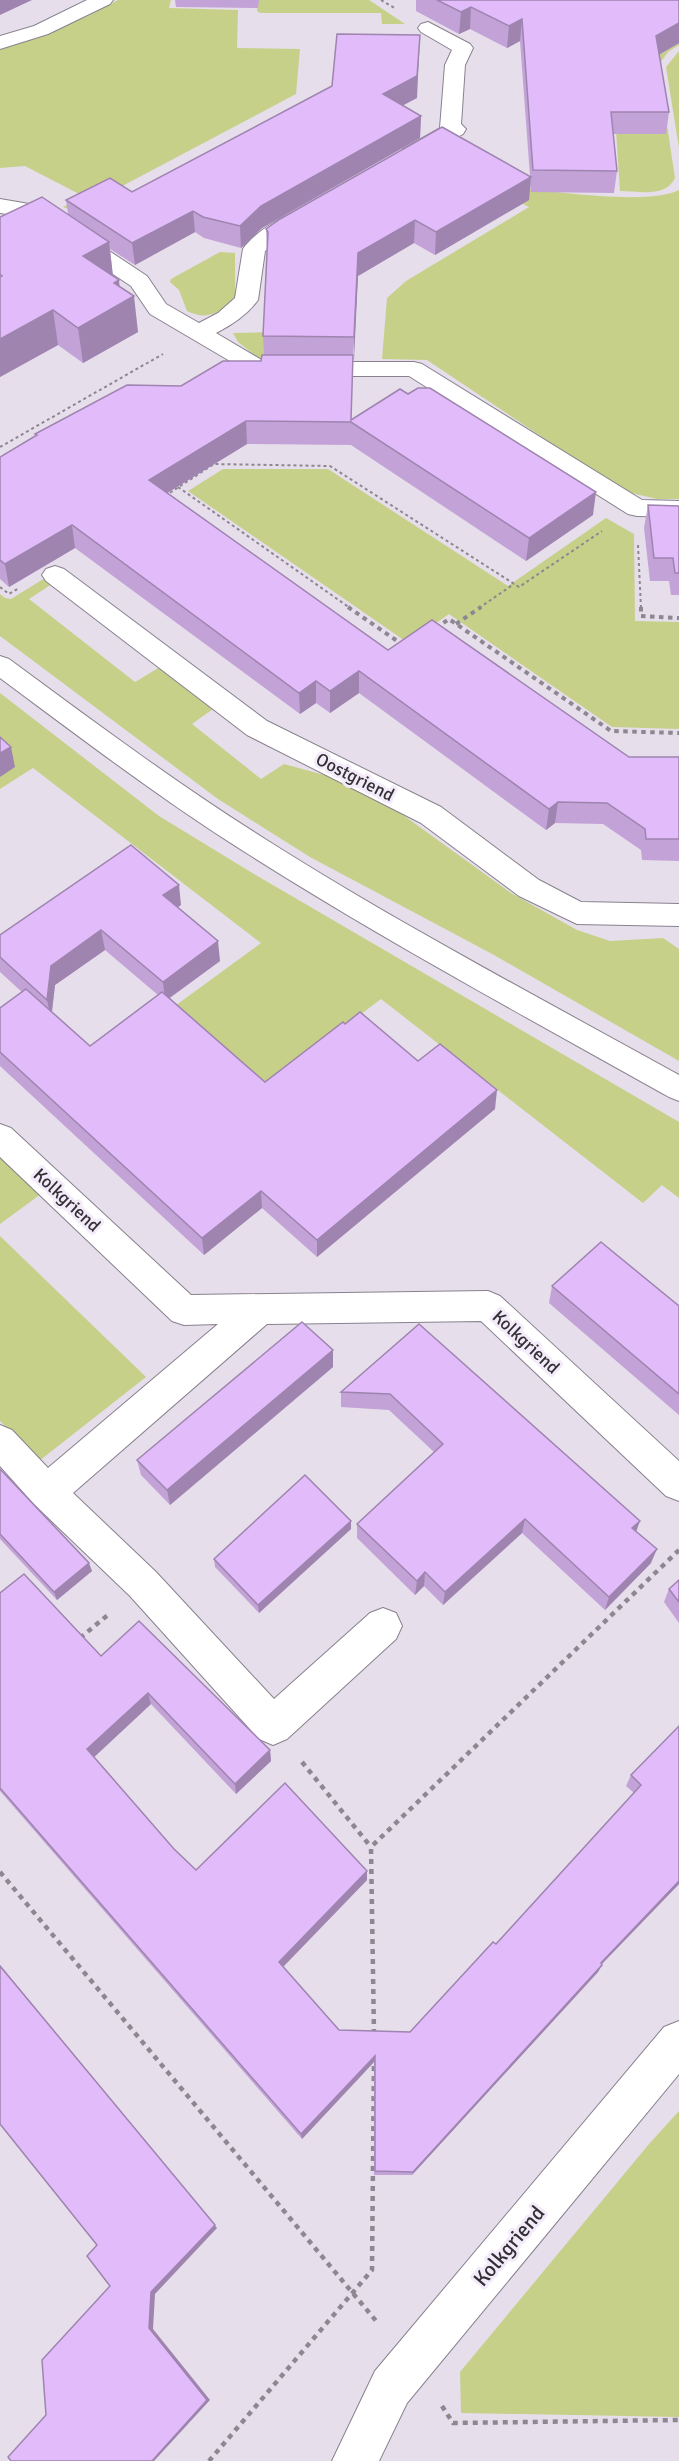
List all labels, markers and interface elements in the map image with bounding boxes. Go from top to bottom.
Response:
street label: Oostgriend [312,748,398,806]
street label: Kolkgriend [29,1163,105,1237]
street label: Kolkgriend [488,1305,564,1379]
street label: Kolkgriend [468,2200,550,2292]

